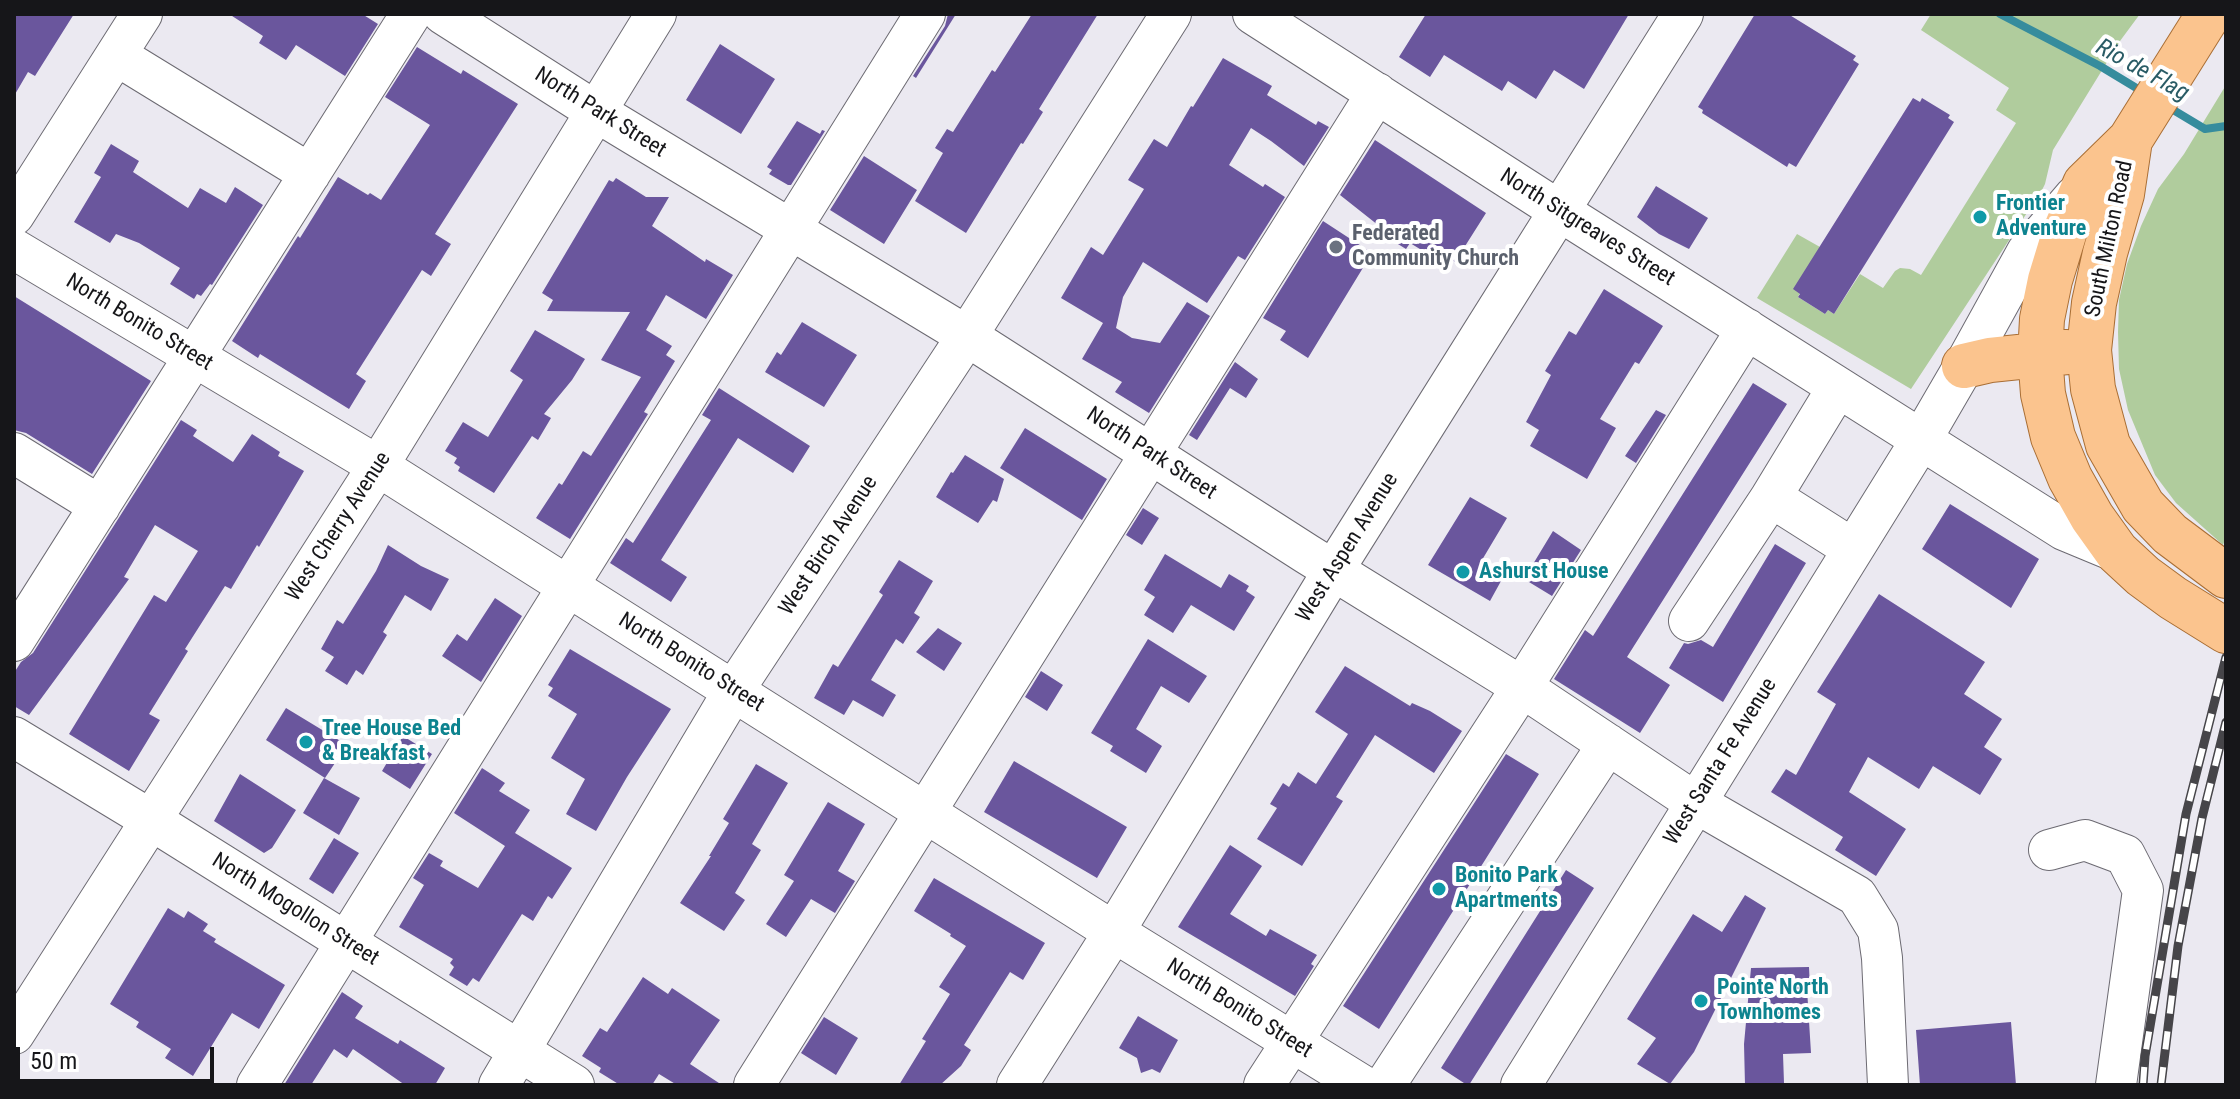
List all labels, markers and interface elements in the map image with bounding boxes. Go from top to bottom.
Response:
water label: Rio de Flag [2090,34,2194,108]
street label: North Park Street [529,62,671,164]
street label: South Milton Road [2081,158,2139,320]
street label: North Sitgreaves Street [1495,163,1679,293]
place label: Frontier Adventure [1996,191,2086,242]
marker: Frontier Adventure [1971,208,1989,226]
place label: Federated Community Church [1352,221,1519,272]
marker: Federated Community Church [1327,238,1345,256]
street label: North Bonito Street [61,269,217,377]
street label: North Park Street [1081,402,1221,506]
street label: West Cherry Avenue [281,447,397,607]
street label: West Aspen Avenue [1291,468,1405,628]
street label: West Birch Avenue [774,471,884,621]
place label: Ashurst House [1479,559,1609,585]
marker: Ashurst House [1454,563,1472,581]
street label: North Bonito Street [613,608,769,718]
street label: West Santa Fe Avenue [1659,674,1783,850]
place label: Tree House Bed & Breakfast [322,716,461,768]
marker: Tree House Bed & Breakfast [297,733,315,751]
street label: North Mogollon Street [207,848,383,972]
place label: Bonito Park Apartments [1455,863,1558,914]
marker: Bonito Park Apartments [1430,880,1448,898]
street label: North Bonito Street [1161,954,1317,1064]
place label: Pointe North Townhomes [1717,975,1829,1026]
marker: Pointe North Townhomes [1692,992,1710,1010]
scale bar [20,1031,218,1081]
text: 50 m [30,1047,77,1075]

